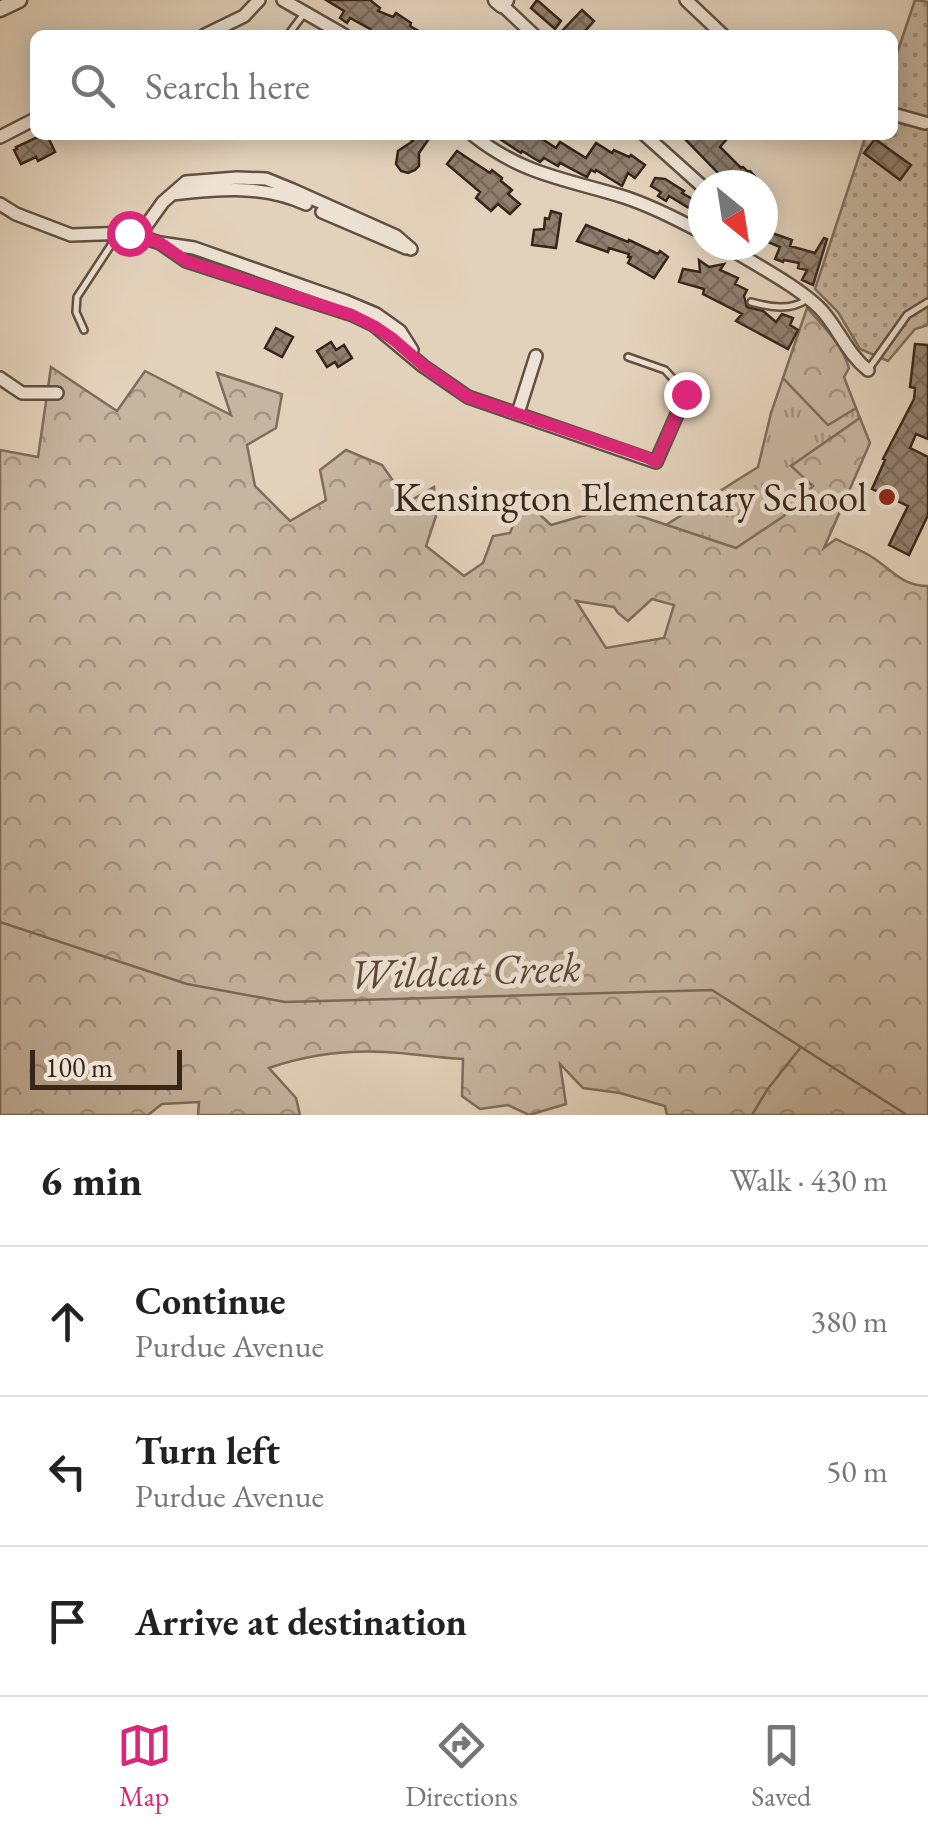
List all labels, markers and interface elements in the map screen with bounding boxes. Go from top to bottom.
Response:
search box [30,30,898,140]
icon: search [65,58,120,113]
text: Search here [145,61,310,110]
north arrow [688,170,778,260]
route start [107,211,153,257]
route end [664,372,710,418]
place label: Kensington Elementary School [393,471,867,523]
marker: Kensington Elementary School [876,486,898,508]
water label: Wildcat Creek [348,939,582,1002]
scale bar [30,1045,182,1090]
text: 100 m [45,1049,113,1085]
text: 6 min [40,1153,142,1208]
text: Walk · 430 m [730,1159,888,1201]
text: Continue [135,1276,286,1325]
icon: ahead [40,1294,95,1349]
text: 380 m [811,1300,888,1342]
text: Purdue Avenue [135,1325,324,1367]
text: Turn left [135,1426,280,1475]
icon: left [40,1444,95,1499]
text: 50 m [826,1450,888,1492]
text: Purdue Avenue [135,1475,324,1517]
icon: arrive [40,1594,95,1649]
text: Arrive at destination [135,1597,467,1646]
tab: Map [117,1718,172,1814]
tab: Directions [405,1718,518,1814]
tab: Saved [751,1718,811,1814]

